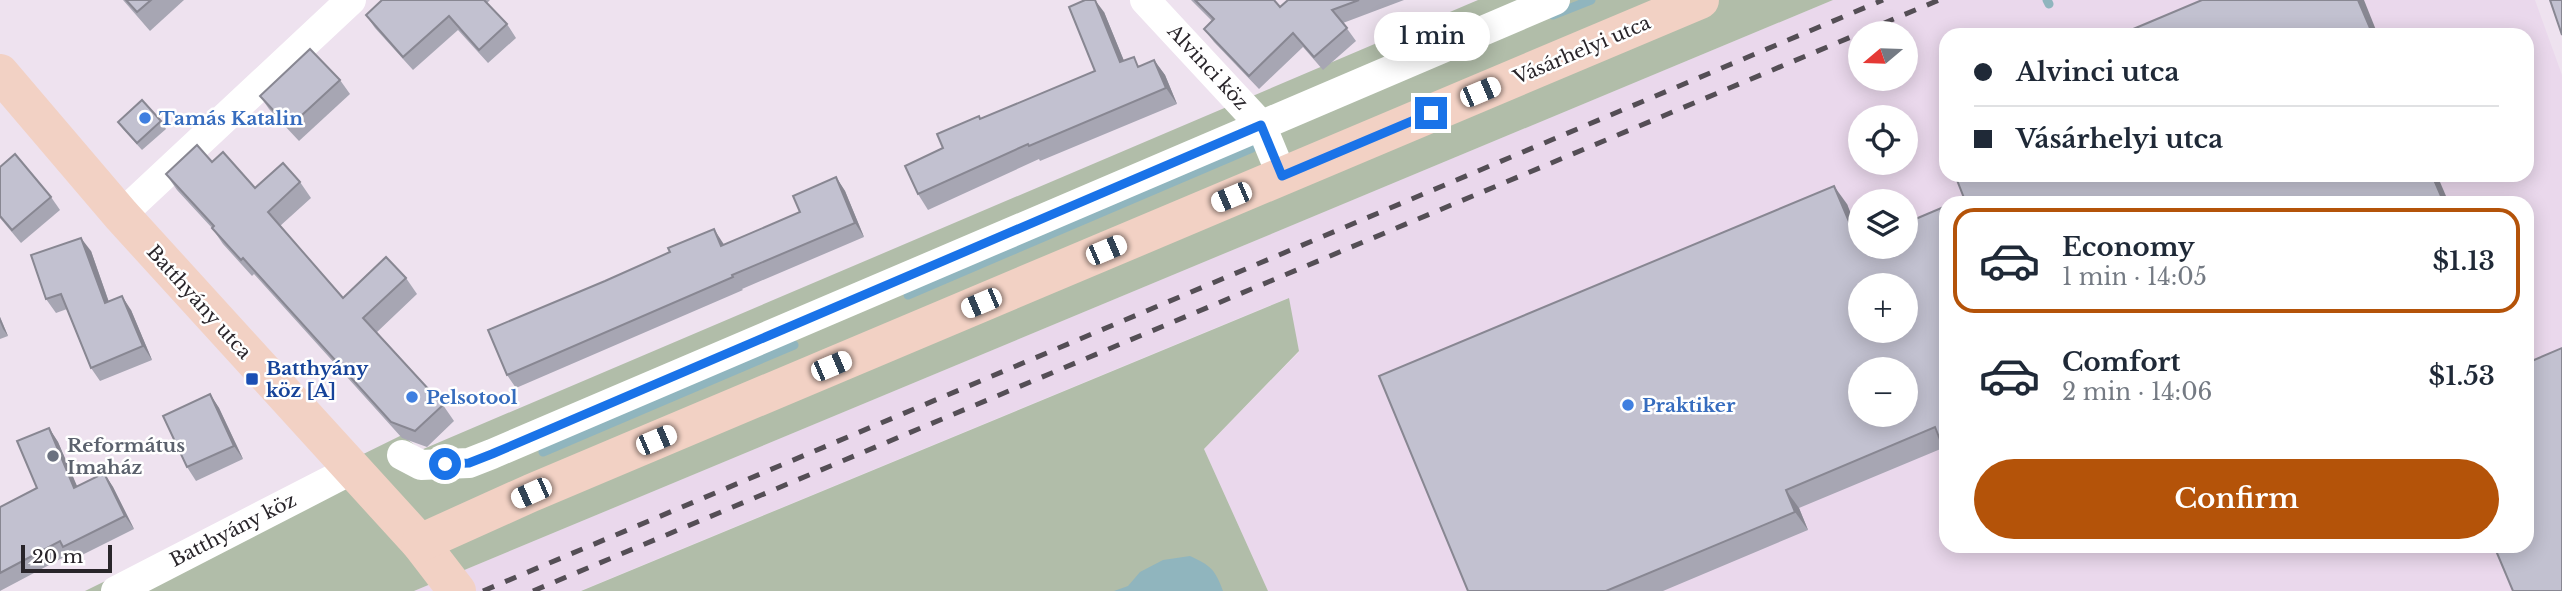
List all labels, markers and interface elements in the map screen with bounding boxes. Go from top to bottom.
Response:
callout: 1 min [1373,11,1489,60]
street label: Vásárhelyi utca [1509,11,1654,90]
street label: Alvinci köz [1162,19,1253,114]
north arrow [1848,21,1918,91]
map controls [1848,21,1918,427]
text: 1 min [1399,22,1465,50]
text: Alvinci utca [2016,56,2179,88]
car [1457,74,1504,110]
route end [1415,97,1447,129]
button: locate [1848,105,1918,175]
place label: Tamás Katalin [159,107,303,130]
marker: Tamás Katalin [137,110,153,126]
text: Vásárhelyi utca [2016,123,2223,155]
car [1208,179,1255,215]
button: layers [1848,189,1918,259]
icon: car [1978,229,2041,292]
text: Economy [2062,231,2195,263]
car [1083,232,1130,268]
street label: Batthyány utca [142,240,256,364]
text: $1.13 [2432,245,2495,277]
text: 1 min · 14:05 [2062,263,2207,291]
button: + [1848,273,1918,343]
car [958,285,1005,321]
icon: car [1978,344,2041,407]
text: Comfort [2062,346,2180,378]
car [808,348,855,384]
place label: Batthyány köz [A] [266,357,369,402]
button: − [1848,357,1918,427]
text: $1.53 [2429,360,2495,392]
marker: Batthyány köz [A] [244,371,260,387]
text: 2 min · 14:06 [2062,378,2212,406]
place label: Pelsotool [426,386,518,409]
marker: Pelsotool [404,389,420,405]
place label: Praktiker [1642,394,1736,417]
marker: Praktiker [1620,397,1636,413]
car [633,422,680,458]
place label: Református Imaház [67,434,185,479]
marker: Református Imaház [45,448,61,464]
route start [429,448,461,480]
button: Confirm [1974,459,2499,539]
car [508,475,555,511]
street label: Batthyány köz [166,488,300,572]
scale bar [21,542,112,574]
text: 20 m [32,545,83,568]

